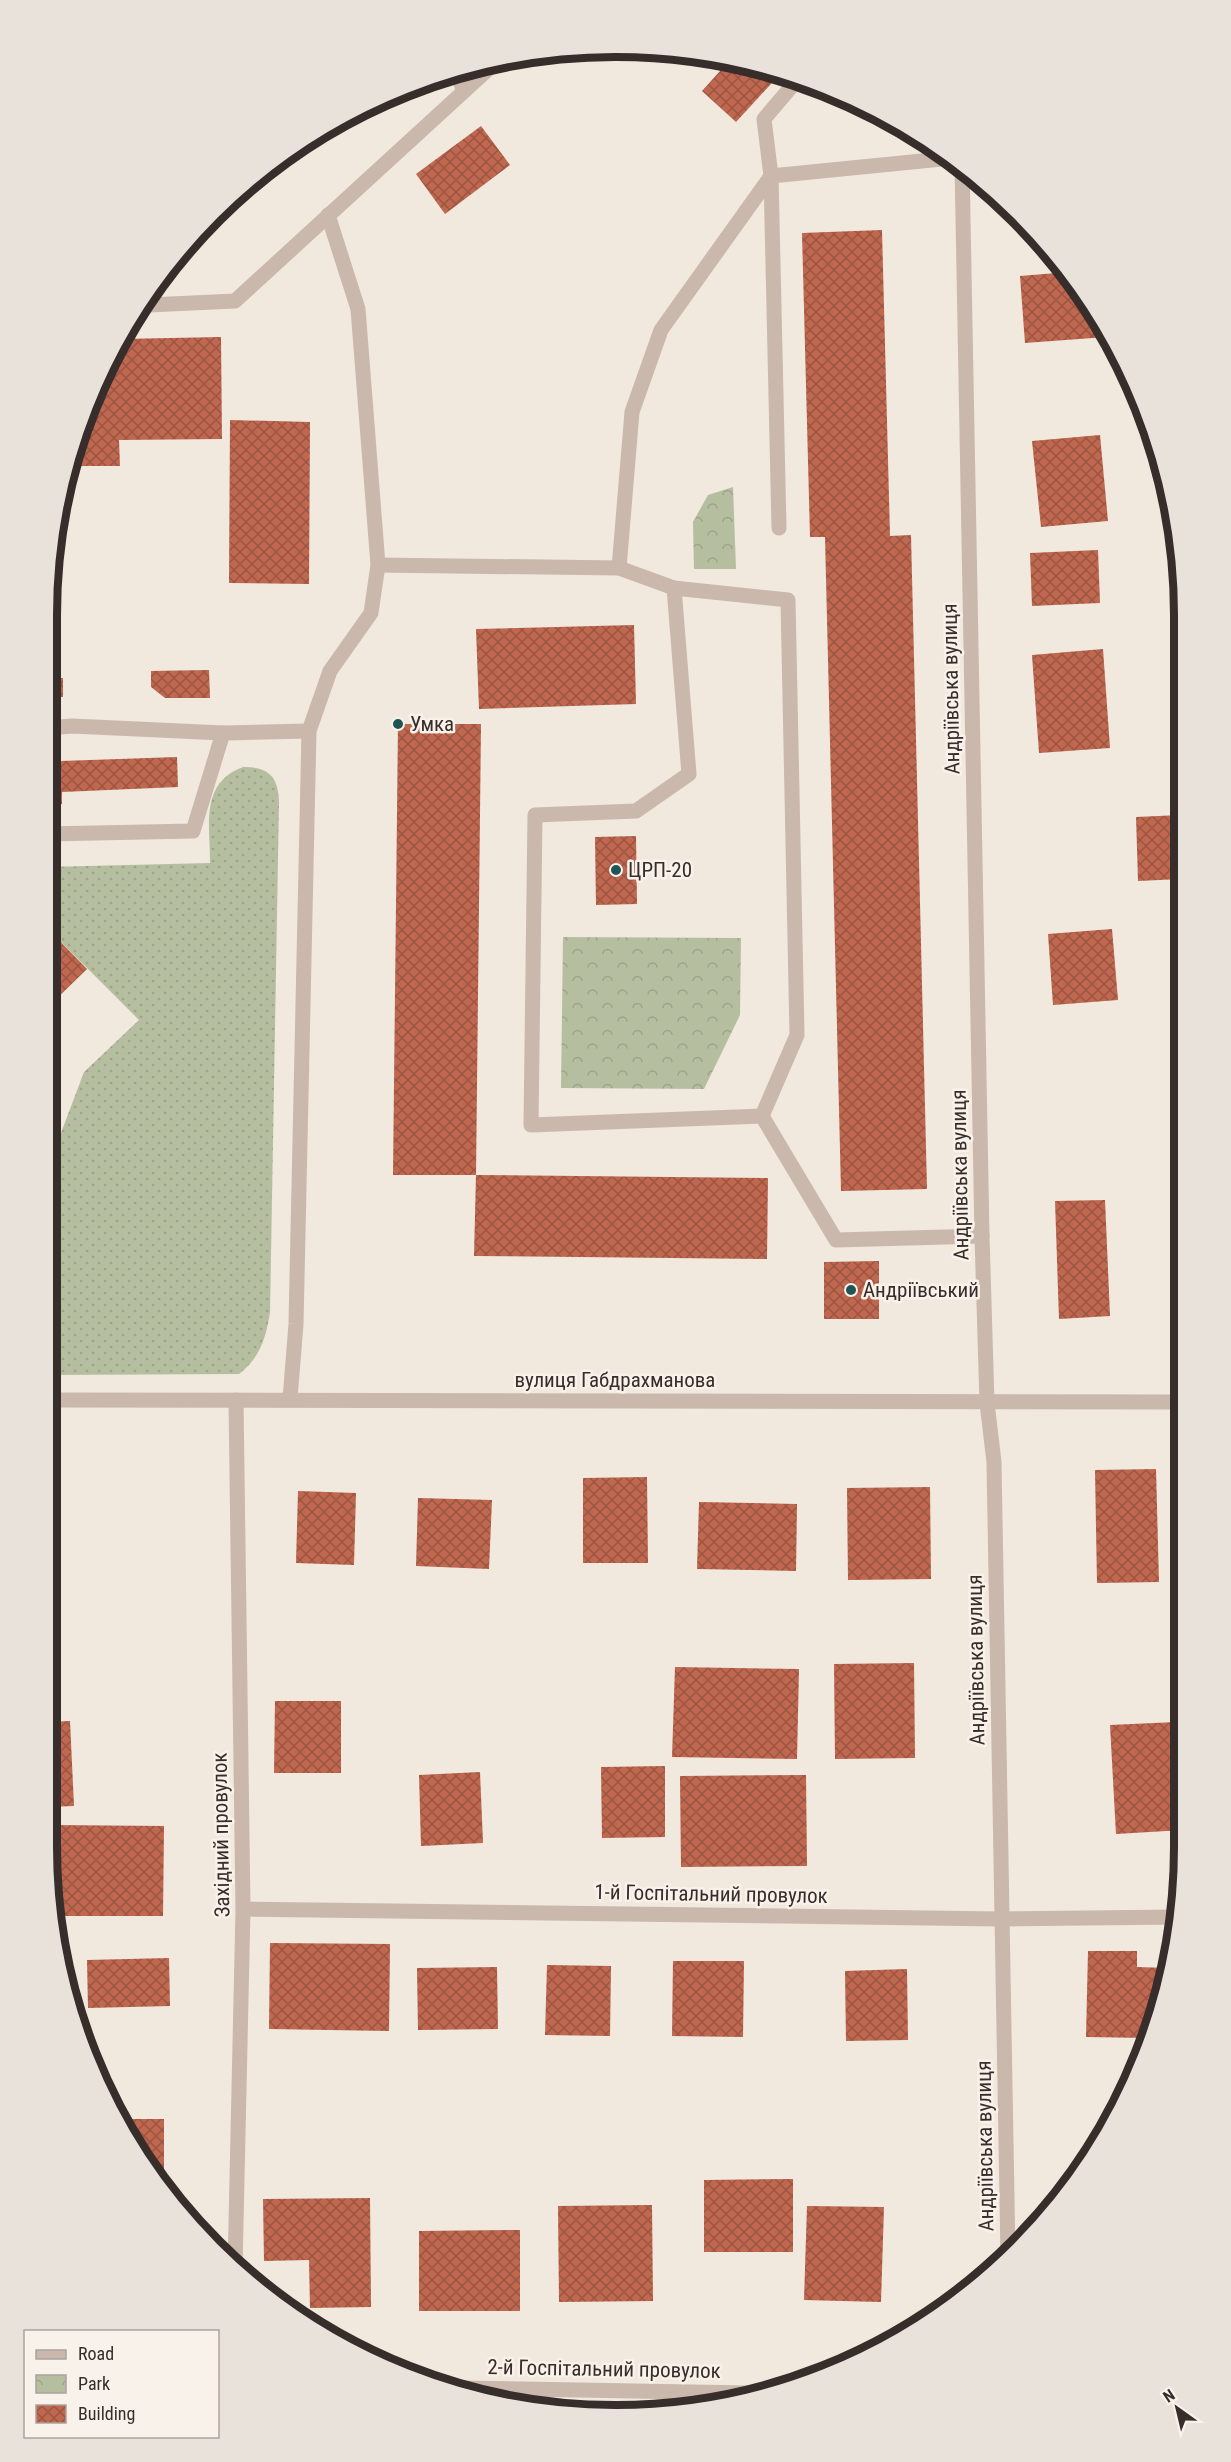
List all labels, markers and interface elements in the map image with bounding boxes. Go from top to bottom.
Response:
street label: Андріївська вулиця [938,603,964,775]
place label: Умка [410,712,454,736]
marker: Умка [391,717,405,731]
place label: ЦРП-20 [628,858,692,882]
marker: ЦРП-20 [609,863,623,877]
street label: Андріївська вулиця [947,1089,973,1261]
place label: Андріївський [863,1278,979,1302]
marker: Андріївський [844,1283,858,1297]
street label: вулиця Габдрахманова [515,1368,715,1392]
street label: Андріївська вулиця [963,1574,989,1746]
street label: Західний провулок [208,1752,234,1918]
street label: 1-й Госпітальний провулок [594,1880,828,1908]
street label: Андріївська вулиця [972,2060,998,2232]
legend [24,2330,219,2438]
text: Road [78,2343,114,2364]
street label: 2-й Госпітальний провулок [487,2355,721,2383]
text: Park [78,2373,110,2394]
north arrow [1147,2378,1207,2438]
text: N [1160,2385,1178,2407]
text: Building [78,2403,135,2424]

